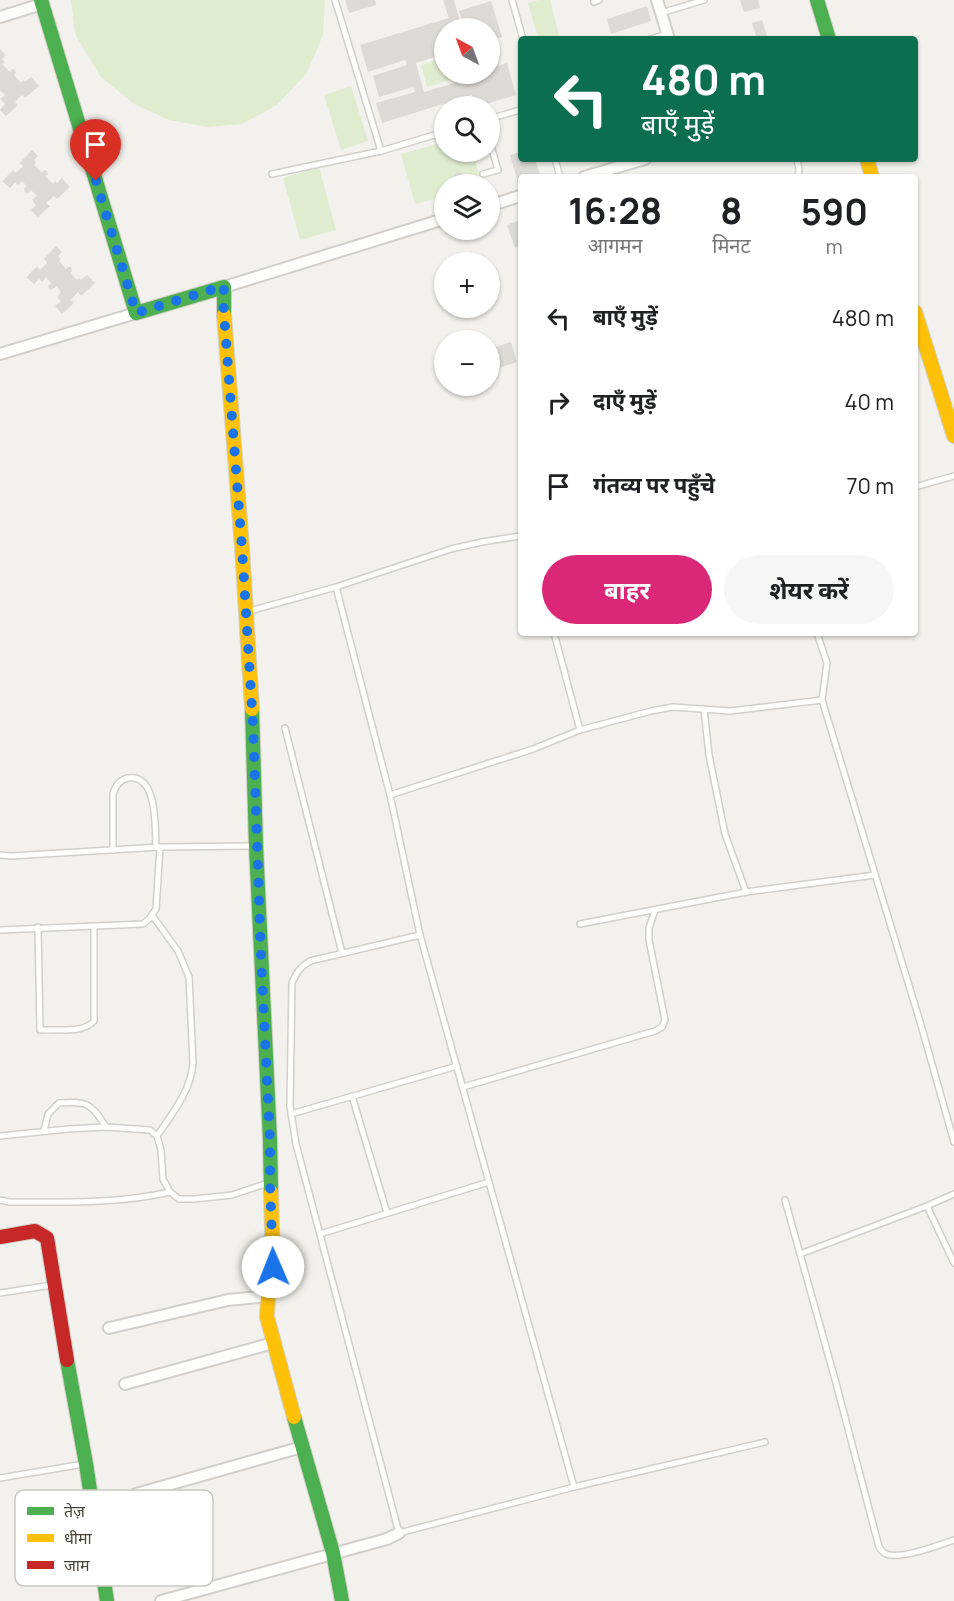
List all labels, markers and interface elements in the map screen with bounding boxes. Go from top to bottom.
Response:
north arrow [434,18,500,84]
map controls [434,18,500,396]
text: 480 m [641,50,766,108]
icon: left [542,60,620,138]
button: search [434,96,500,162]
text: बाएँ मुड़ें [641,105,714,142]
pin [70,119,121,181]
icon: arrive [79,128,112,161]
button: layers [434,174,500,240]
text: 16:28 [568,186,662,235]
text: 8 [720,186,742,235]
text: 590 [801,187,868,236]
text: आगमन [588,232,642,259]
text: मिनट [712,232,751,259]
text: m [826,233,843,260]
button: + [434,252,500,318]
icon: left [542,302,575,335]
text: बाएँ मुड़ें [593,302,658,332]
text: 480 m [832,303,894,333]
button: − [434,330,500,396]
icon: right [542,386,575,419]
text: दाएँ मुड़ें [593,386,656,416]
text: 40 m [845,387,894,417]
icon: arrive [542,470,575,503]
text: गंतव्य पर पहुँचे [593,470,715,500]
text: 70 m [846,471,894,501]
button: बाहर [542,555,712,624]
button: शेयर करें [724,555,894,624]
position arrow [241,1235,305,1299]
legend [15,1490,213,1586]
text: तेज़ [64,1500,86,1522]
text: धीमा [64,1527,93,1549]
text: जाम [64,1554,90,1576]

